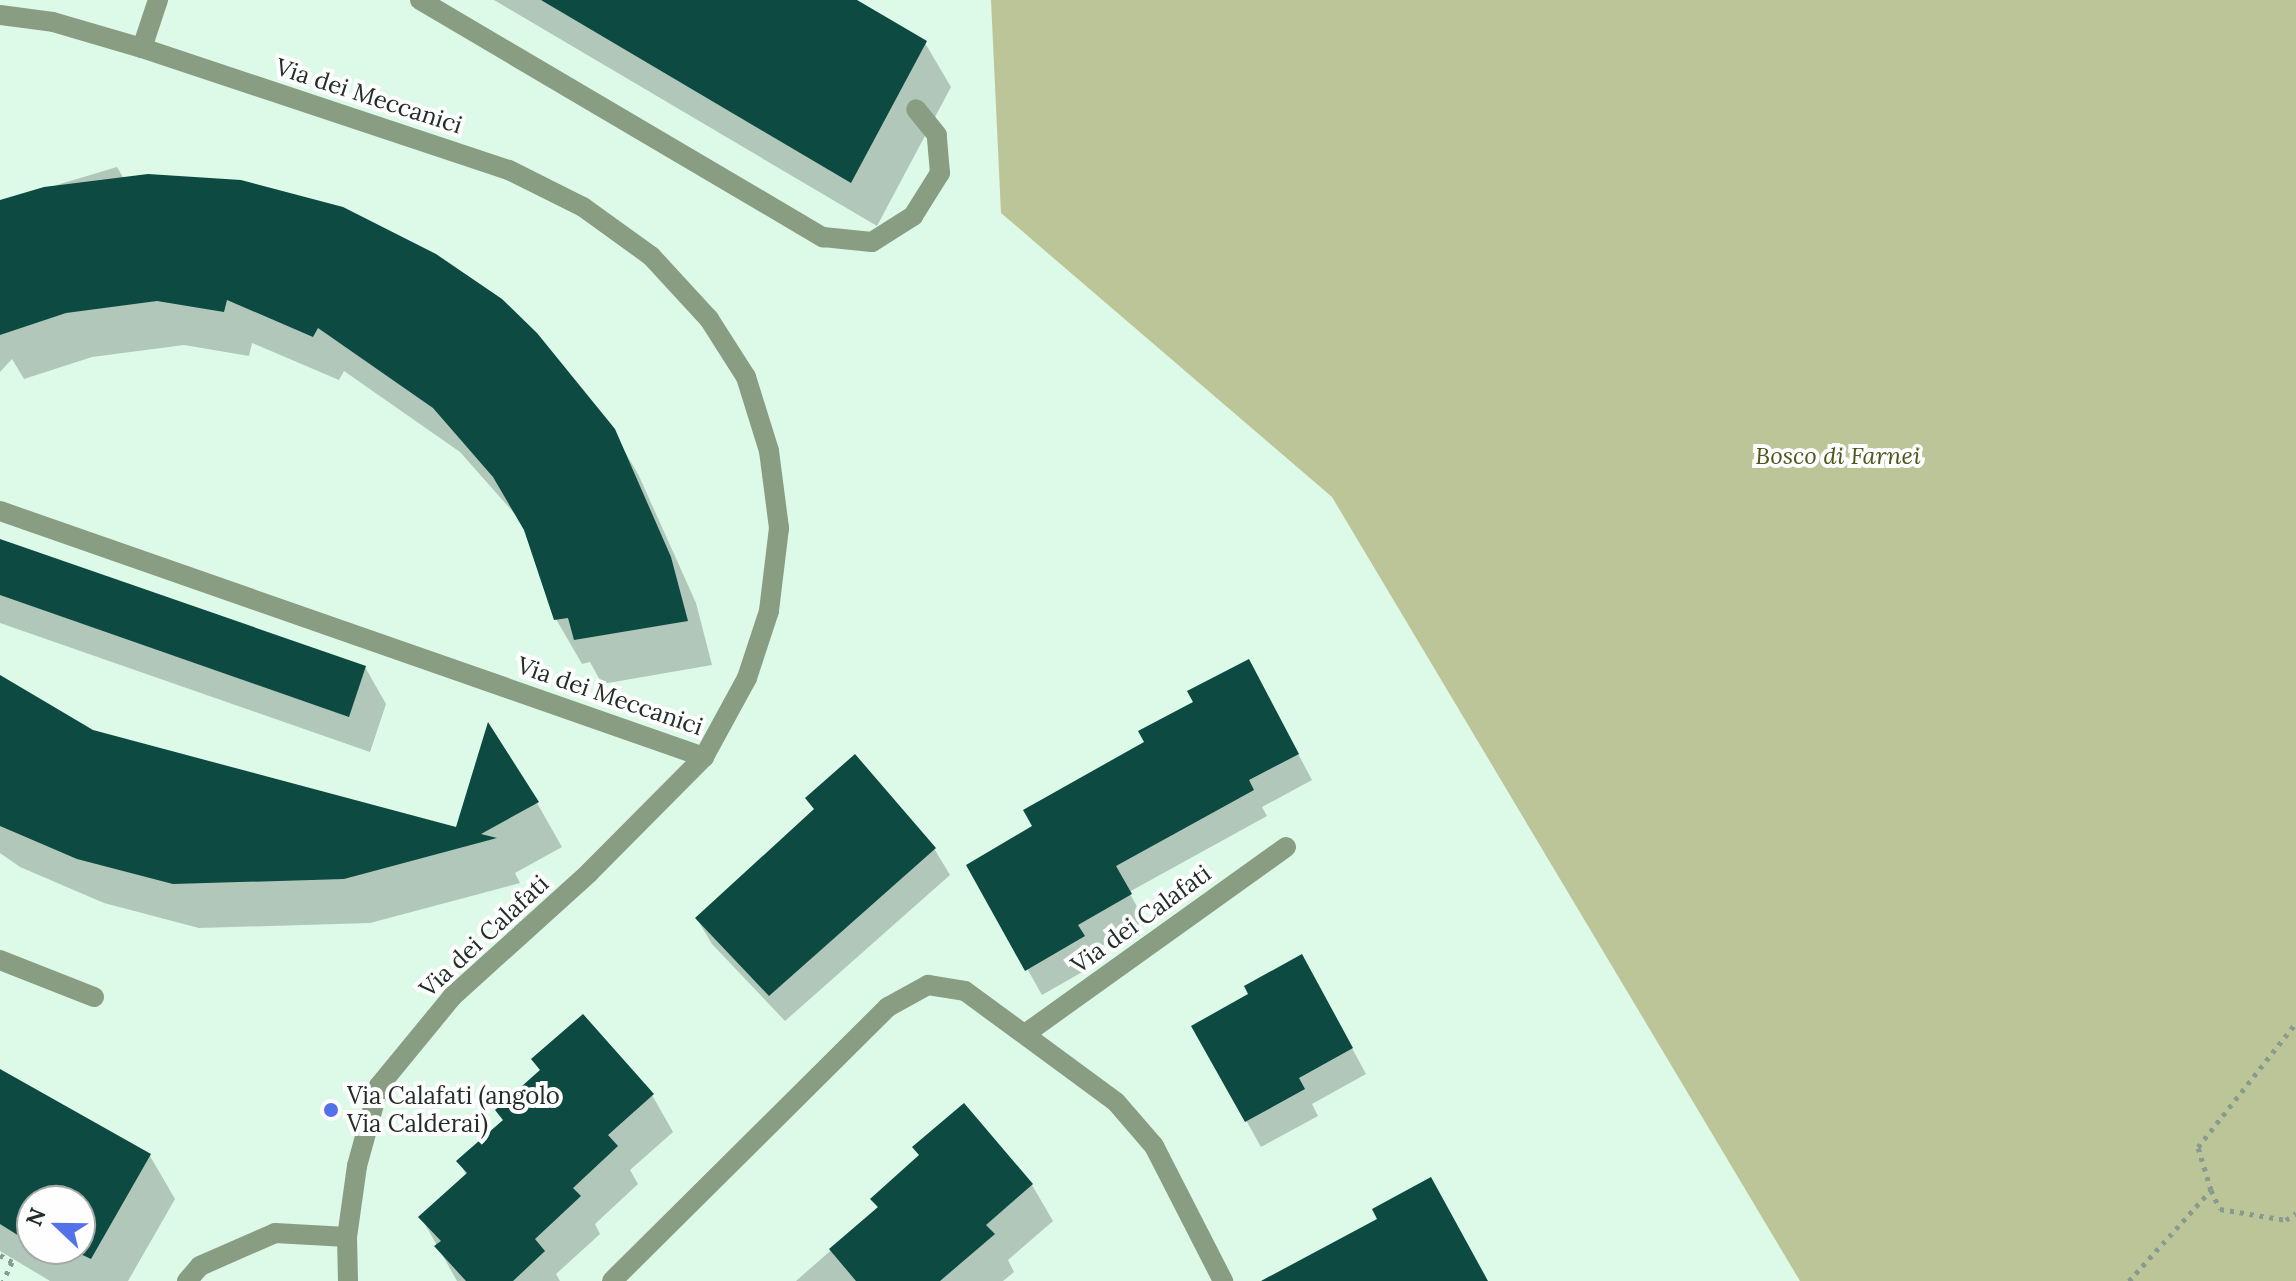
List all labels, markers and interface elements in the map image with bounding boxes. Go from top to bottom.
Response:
street label: Via dei Meccanici [272,52,466,140]
park label: Bosco di Farnei [1755,442,1921,470]
street label: Via dei Meccanici [513,651,707,741]
street label: Via dei Calafati [1066,859,1216,979]
street label: Via dei Calafati [414,869,554,1003]
place label: Via Calafati (angolo Via Calderai) [347,1082,560,1138]
marker: Via Calafati (angolo Via Calderai) [322,1101,340,1119]
north arrow [16,1185,96,1265]
text: N [19,1204,52,1230]

